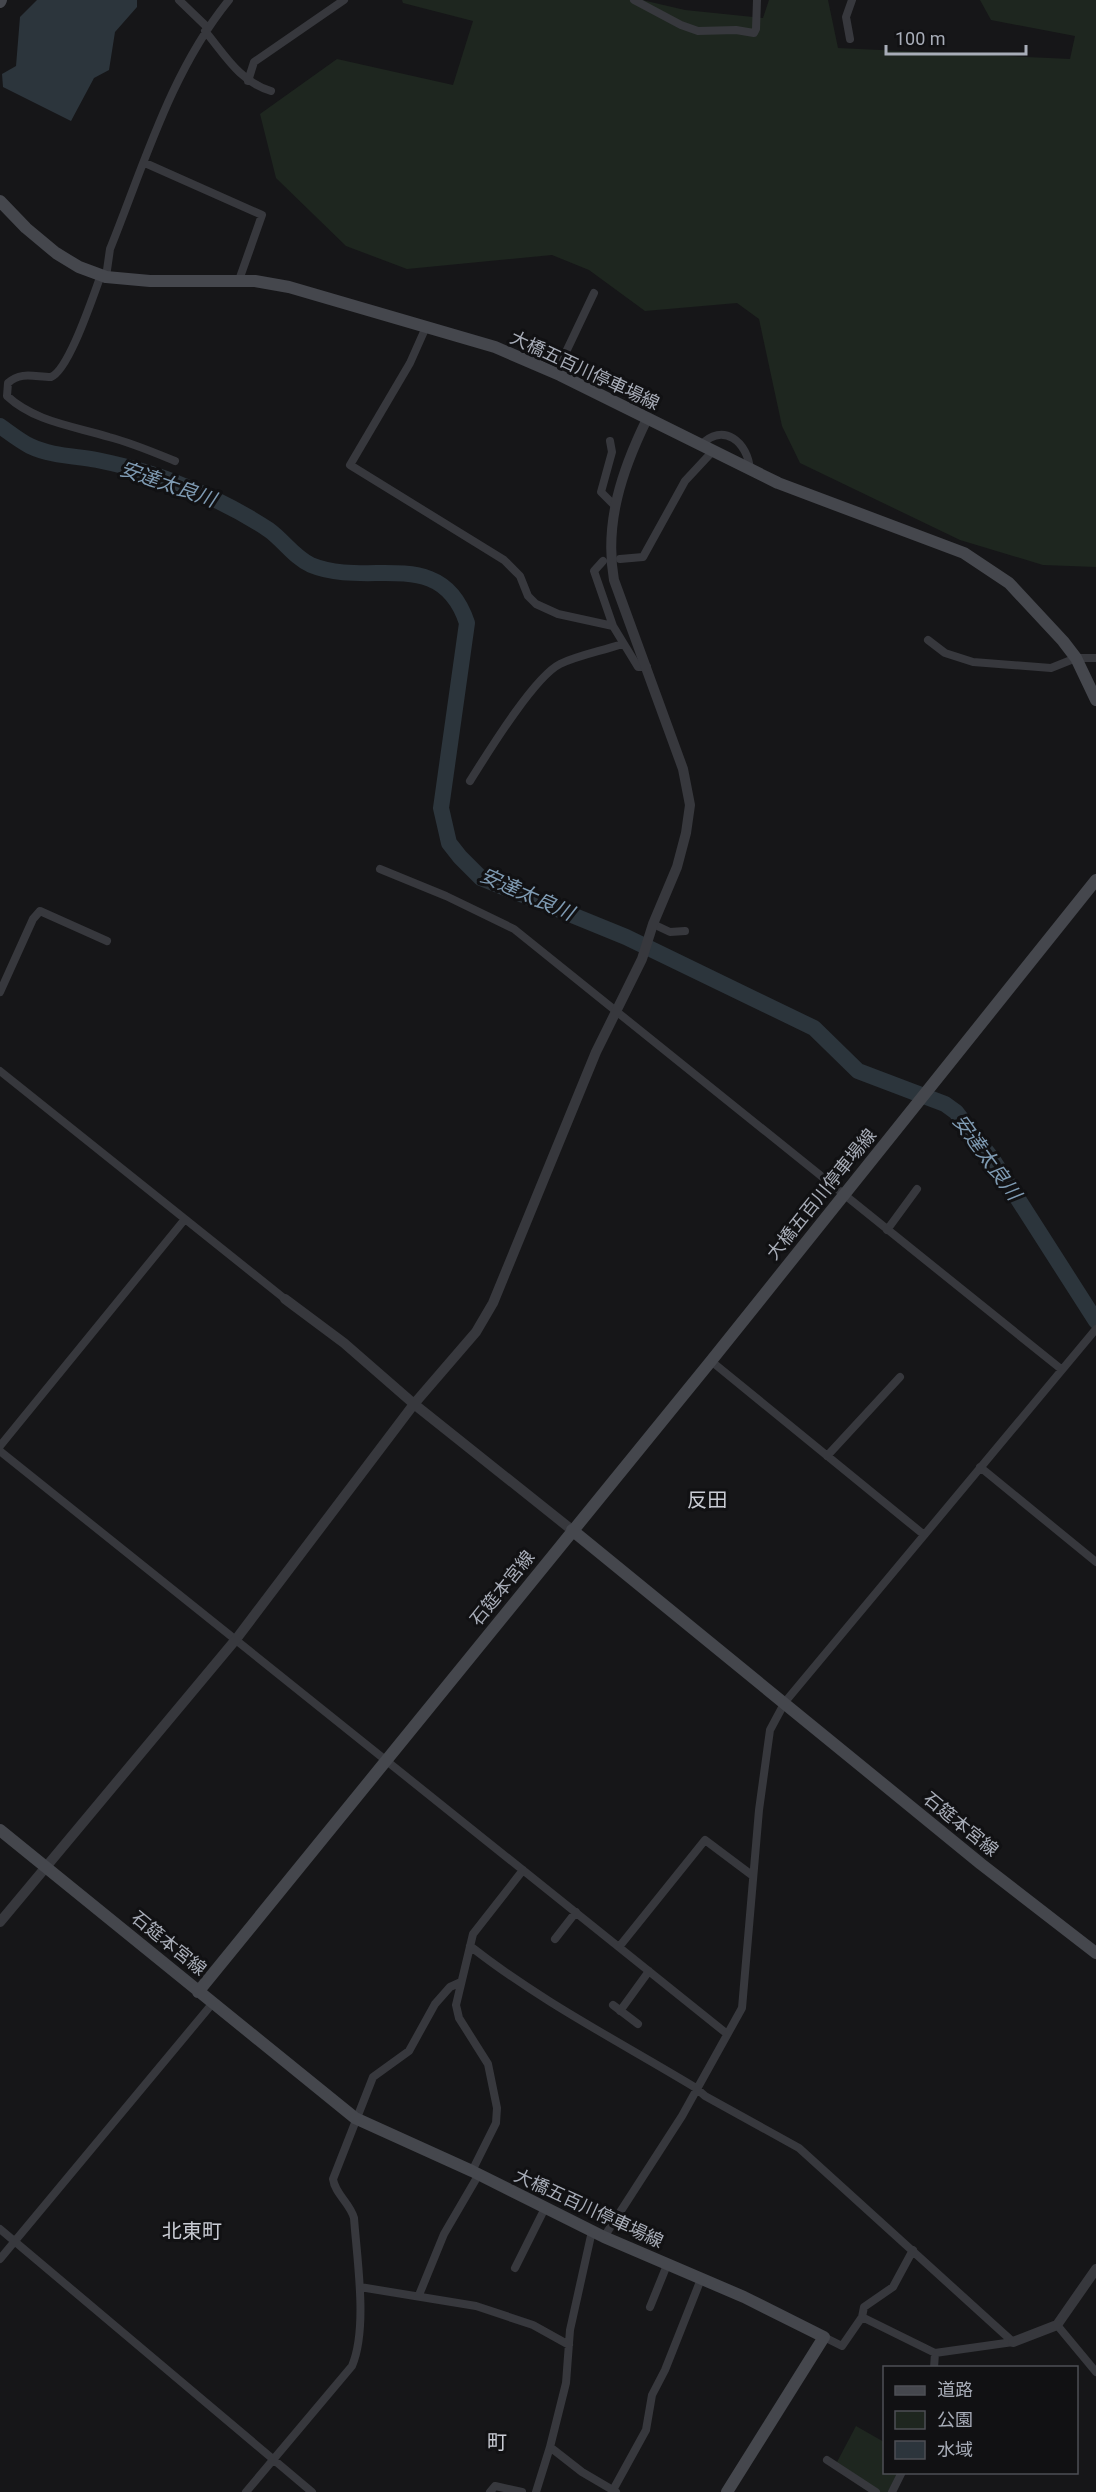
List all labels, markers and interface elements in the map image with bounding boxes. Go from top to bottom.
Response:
scale bar [886,18,1026,56]
text: 100 m [895,28,946,49]
street label: 大橋五百川停車場線 [507,326,663,414]
water label: 安達太良川 [117,456,221,512]
water label: 安達太良川 [476,863,579,926]
water label: 安達太良川 [948,1109,1027,1206]
street label: 大橋五百川停車場線 [762,1124,880,1264]
district label: 反田 [687,1488,727,1512]
street label: 石筵本宮線 [466,1546,538,1630]
street label: 石筵本宮線 [919,1788,1003,1860]
street label: 石筵本宮線 [127,1907,211,1979]
street label: 大橋五百川停車場線 [511,2164,667,2252]
district label: 北東町 [162,2219,222,2243]
legend [883,2366,1078,2474]
text: 道路 [937,2379,973,2400]
text: 公園 [937,2409,973,2430]
district label: 町 [487,2430,507,2454]
text: 水域 [937,2439,973,2460]

